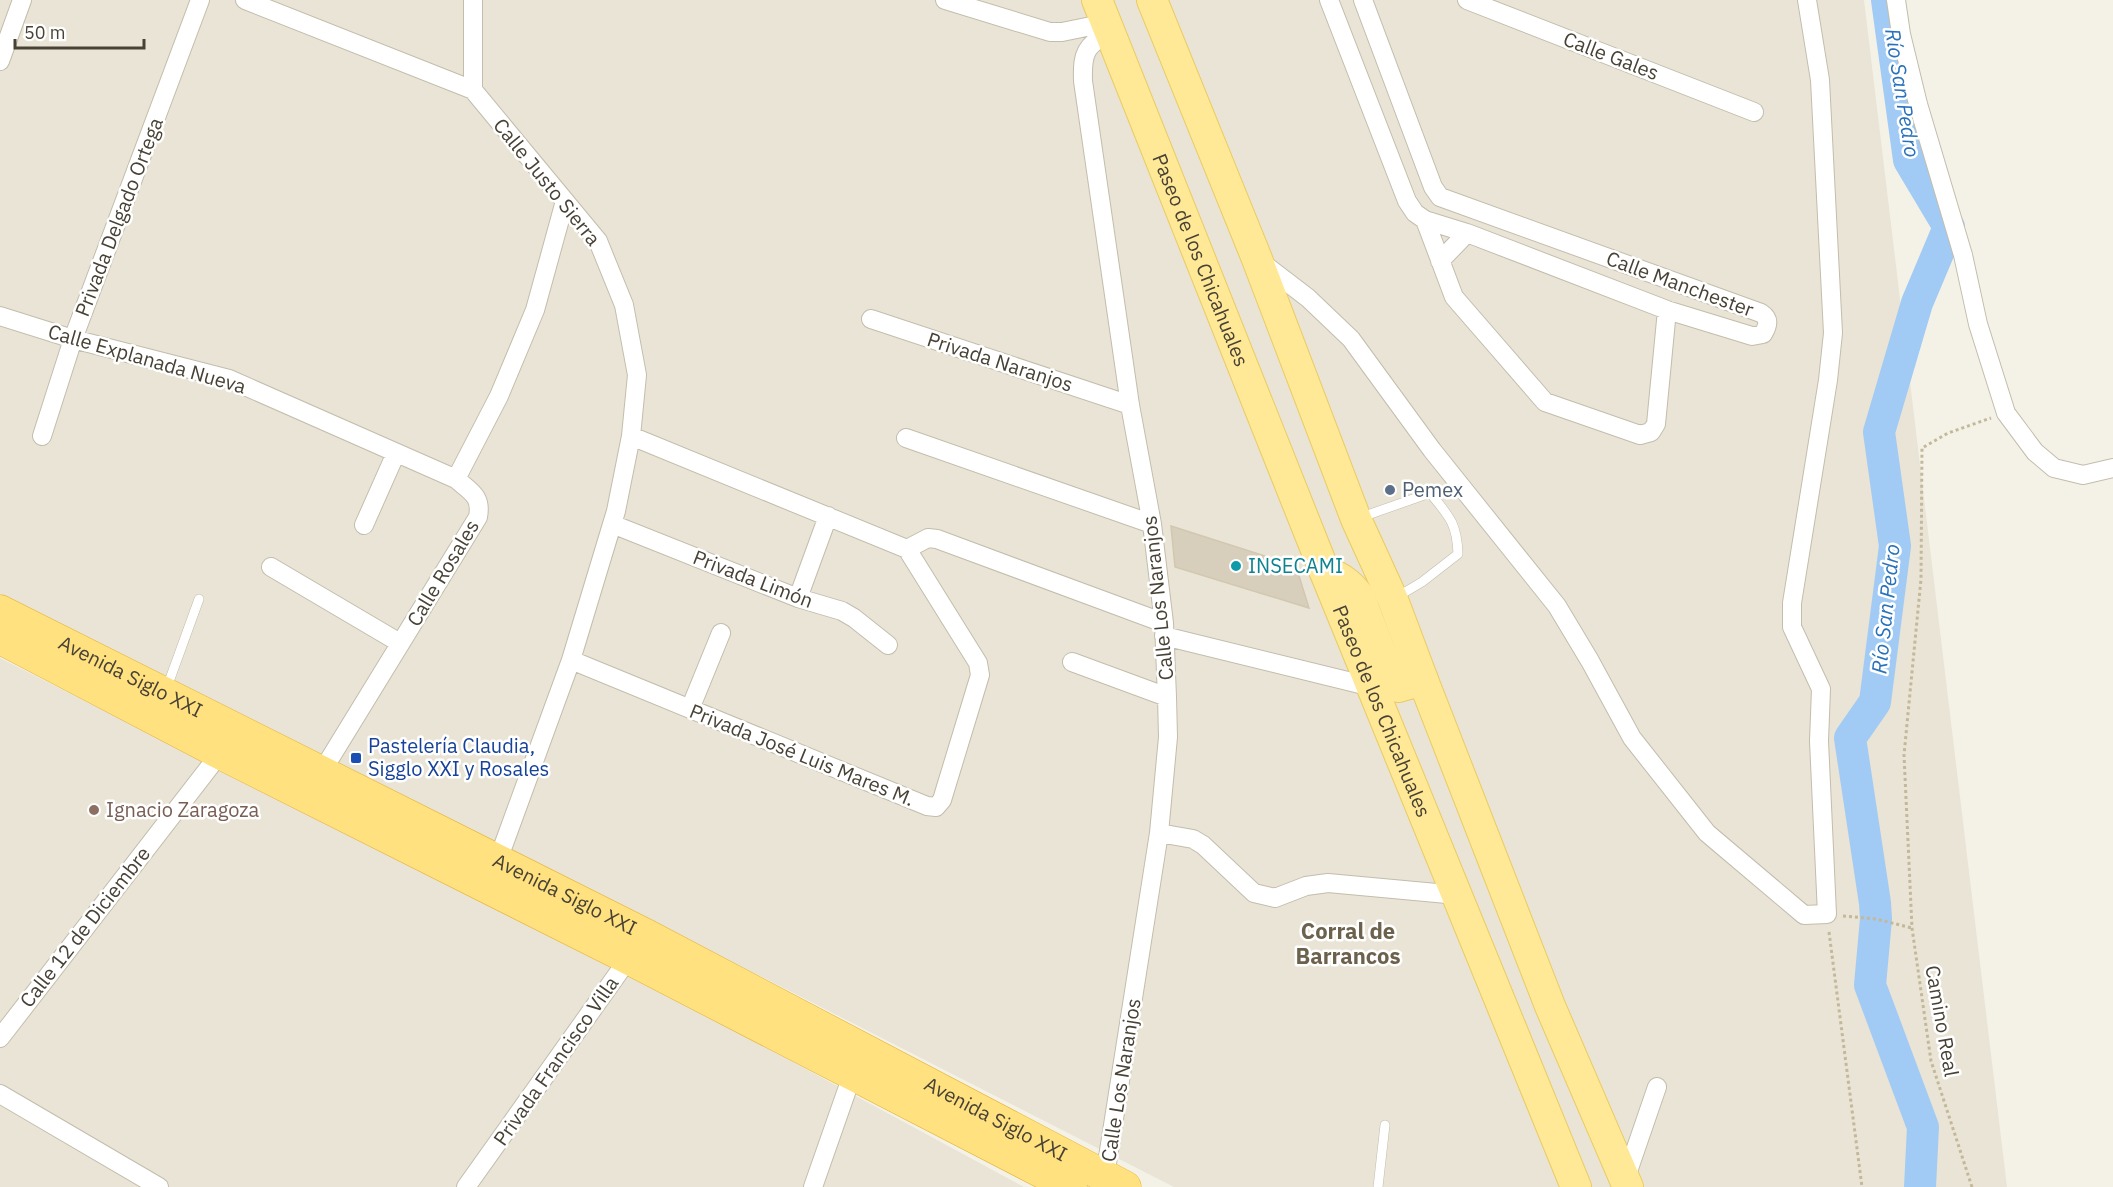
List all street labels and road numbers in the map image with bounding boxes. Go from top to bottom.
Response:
street label: Calle Gales [1560,25,1663,86]
street label: Calle Justo Sierra [488,112,607,251]
street label: Privada Delgado Ortega [68,113,169,320]
street label: Paseo de los Chicahuales [1147,150,1256,370]
street label: Calle Manchester [1603,244,1758,323]
street label: Calle Explanada Nueva [45,317,250,400]
street label: Privada Naranjos [924,325,1076,398]
street label: Calle Rosales [400,514,485,631]
street label: Calle Los Naranjos [1135,515,1180,682]
street label: Privada Limón [689,543,817,614]
street label: Paseo de los Chicahuales [1327,601,1438,821]
street label: Avenida Siglo XXI [54,629,207,723]
street label: Privada José Luis Mares M. [686,697,919,812]
street label: Calle 12 de Diciembre [13,841,156,1013]
street label: Avenida Siglo XXI [489,846,642,941]
street label: Camino Real [1919,963,1966,1079]
street label: Privada Francisco Villa [487,970,624,1151]
street label: Calle Los Naranjos [1094,996,1147,1164]
street label: Avenida Siglo XXI [920,1070,1072,1167]

